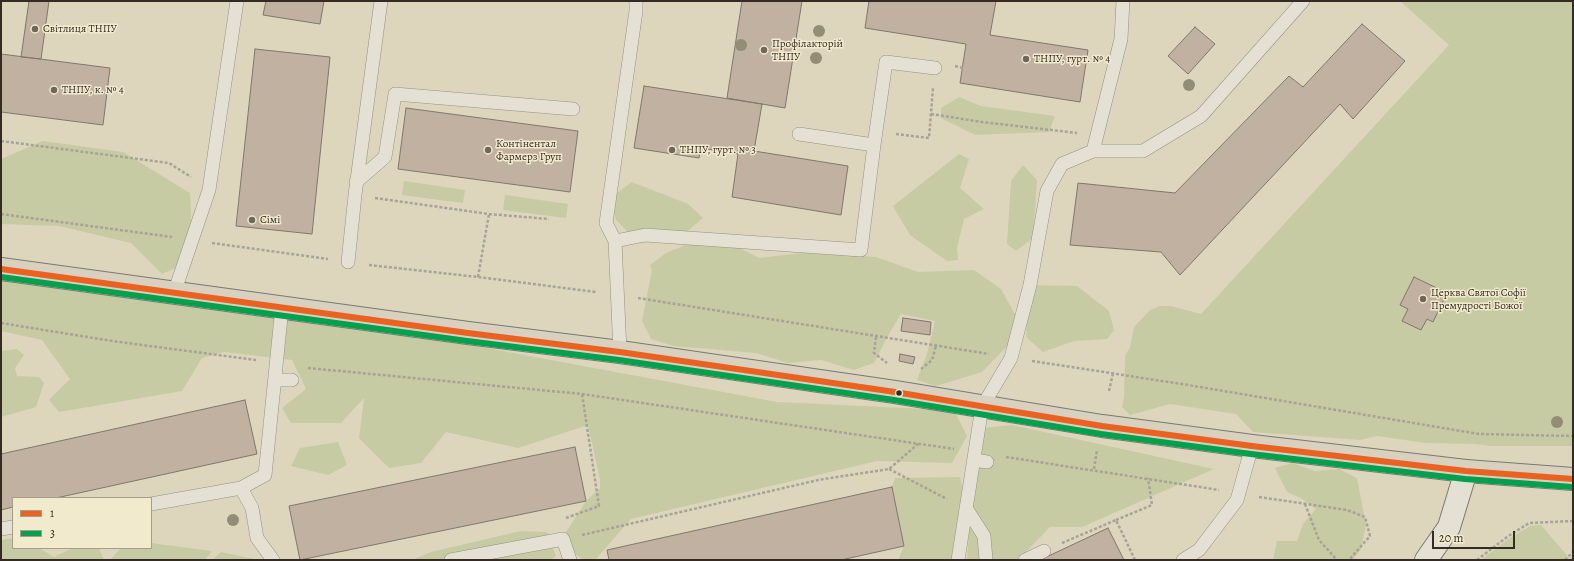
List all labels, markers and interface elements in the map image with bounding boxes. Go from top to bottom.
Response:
place label: Світлиця ТНПУ [43,22,117,36]
marker: Світлиця ТНПУ [30,24,40,34]
place label: Профілакторій ТНПУ [772,37,843,63]
marker: Профілакторій ТНПУ [759,45,769,55]
place label: ТНПУ, гурт. № 4 [1034,52,1110,66]
marker: ТНПУ, гурт. № 4 [1021,54,1031,64]
place label: ТНПУ, к. № 4 [62,83,124,97]
marker: ТНПУ, к. № 4 [49,85,59,95]
place label: Контінентал Фармерз Груп [496,137,561,163]
place label: ТНПУ, гурт. № 3 [680,143,756,157]
marker: Контінентал Фармерз Груп [483,145,493,155]
marker: ТНПУ, гурт. № 3 [667,145,677,155]
place label: Сімі [260,213,280,227]
marker: Сімі [247,215,257,225]
place label: Церква Святої Софії Премудрості Божої [1431,286,1526,312]
marker: Церква Святої Софії Премудрості Божої [1418,294,1428,304]
unlabelled marker [894,388,904,398]
legend [12,497,152,549]
text: 1 [50,505,54,521]
scale bar [1434,523,1517,549]
text: 3 [50,525,55,541]
text: 20 m [1439,530,1463,546]

